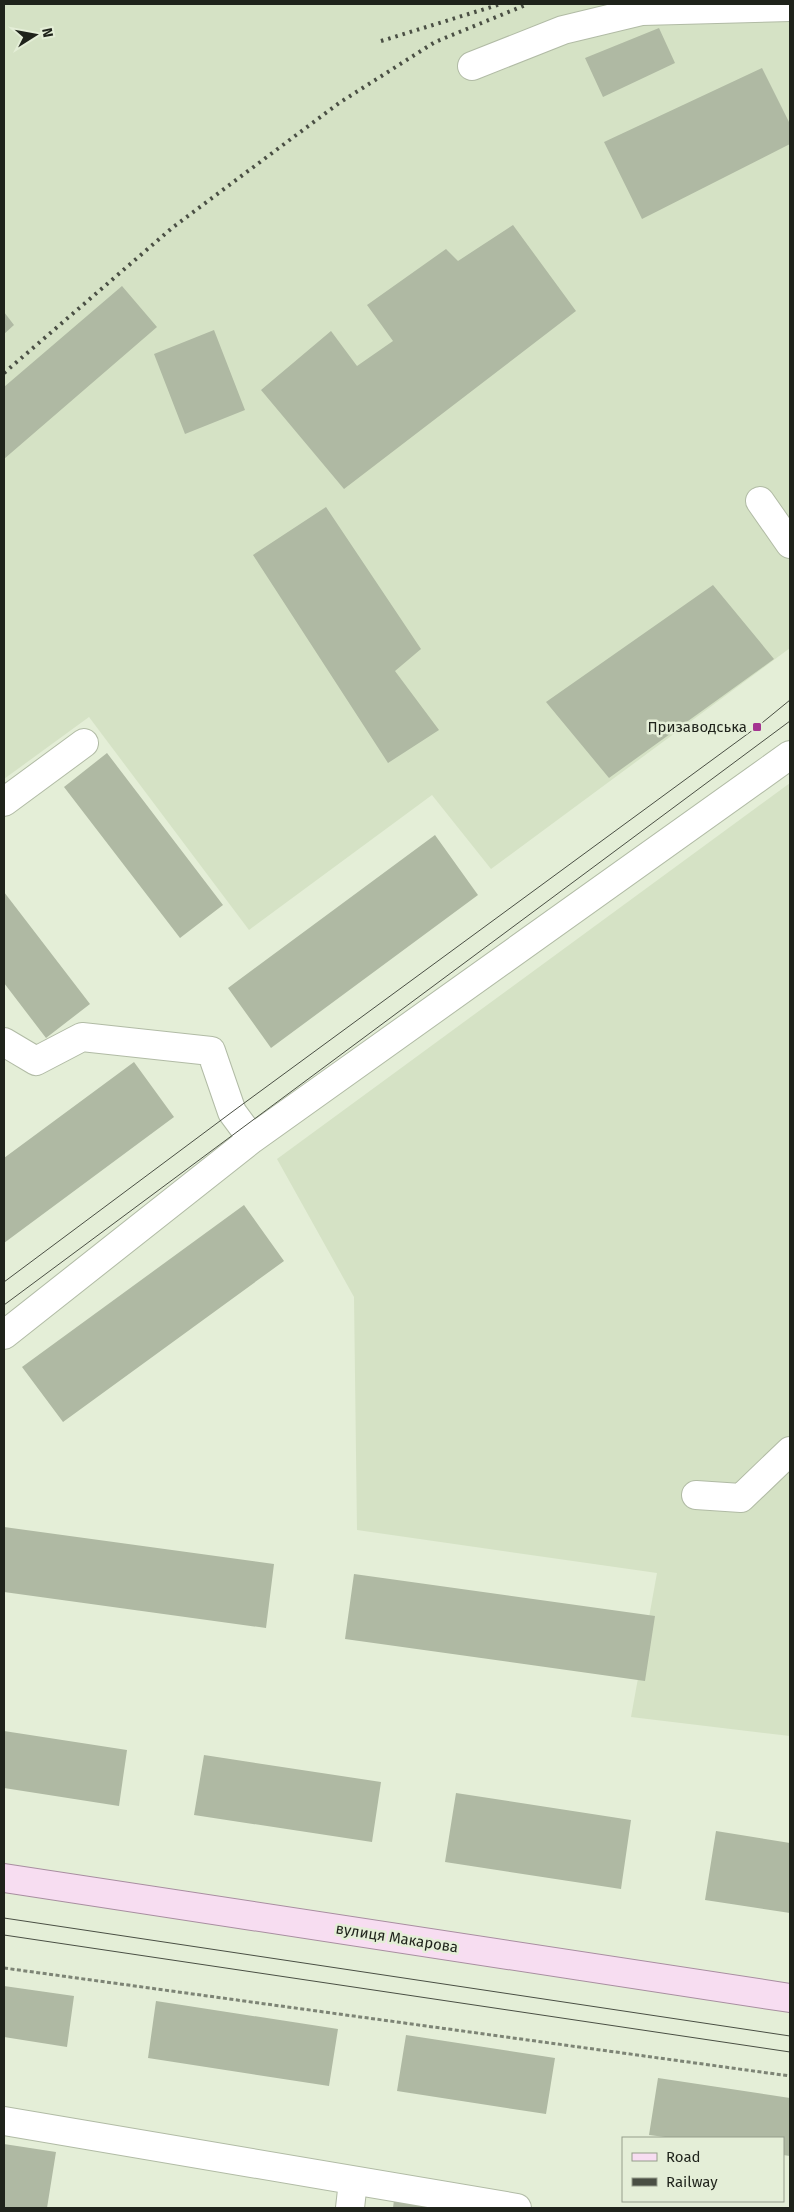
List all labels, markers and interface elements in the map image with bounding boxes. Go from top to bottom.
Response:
north arrow [10,10,60,60]
text: N [38,26,57,39]
place label: Призаводська [647,718,747,736]
marker: Призаводська [751,721,763,733]
street label: вулиця Макарова [334,1919,460,1957]
legend [622,2137,784,2202]
text: Road [666,2148,701,2166]
text: Railway [666,2173,718,2191]

